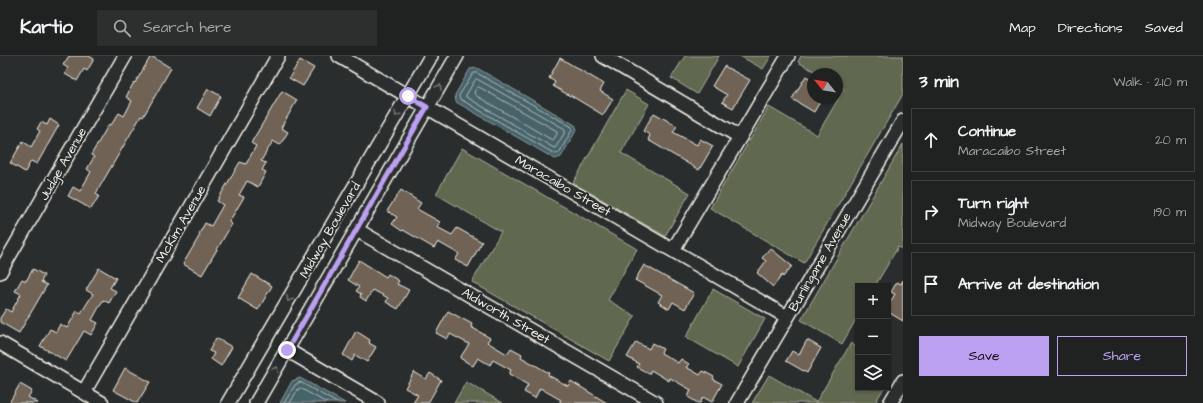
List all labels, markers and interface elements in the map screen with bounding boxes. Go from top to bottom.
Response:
search box [97,10,377,46]
text: Kartio [20,14,73,41]
icon: search [111,17,133,39]
text: Search here [143,17,231,38]
text: Map [1009,18,1036,38]
text: Directions [1058,18,1123,38]
text: Saved [1145,18,1183,38]
north arrow [807,68,843,104]
text: 3 min [919,70,959,94]
text: Walk · 210 m [1113,73,1187,91]
one-way arrow [435,84,442,91]
route start [399,87,417,105]
one-way arrow [395,110,402,117]
text: Continue [958,121,1016,142]
street label: Judge Avenue [35,124,92,204]
icon: ahead [920,129,942,151]
text: 20 m [1155,131,1186,149]
text: Maracaibo Street [958,142,1066,160]
street label: Maracaibo Street [512,151,615,221]
street label: Midway Boulevard [295,178,366,282]
street label: McKim Avenue [152,182,210,266]
text: Turn right [958,193,1029,214]
icon: right [920,201,942,223]
text: 190 m [1153,203,1186,221]
street label: Burlingame Avenue [784,209,857,315]
text: Midway Boulevard [958,214,1066,232]
icon: arrive [920,273,942,295]
text: Arrive at destination [958,274,1099,295]
street label: Aldworth Street [459,283,554,349]
map controls [855,283,891,391]
button: + [855,283,891,319]
one-way arrow [287,295,294,302]
button: − [855,319,891,355]
button: Save [919,336,1049,376]
button: Share [1057,336,1187,376]
route end [278,341,296,359]
button: layers [855,355,891,391]
one-way arrow [271,366,278,373]

